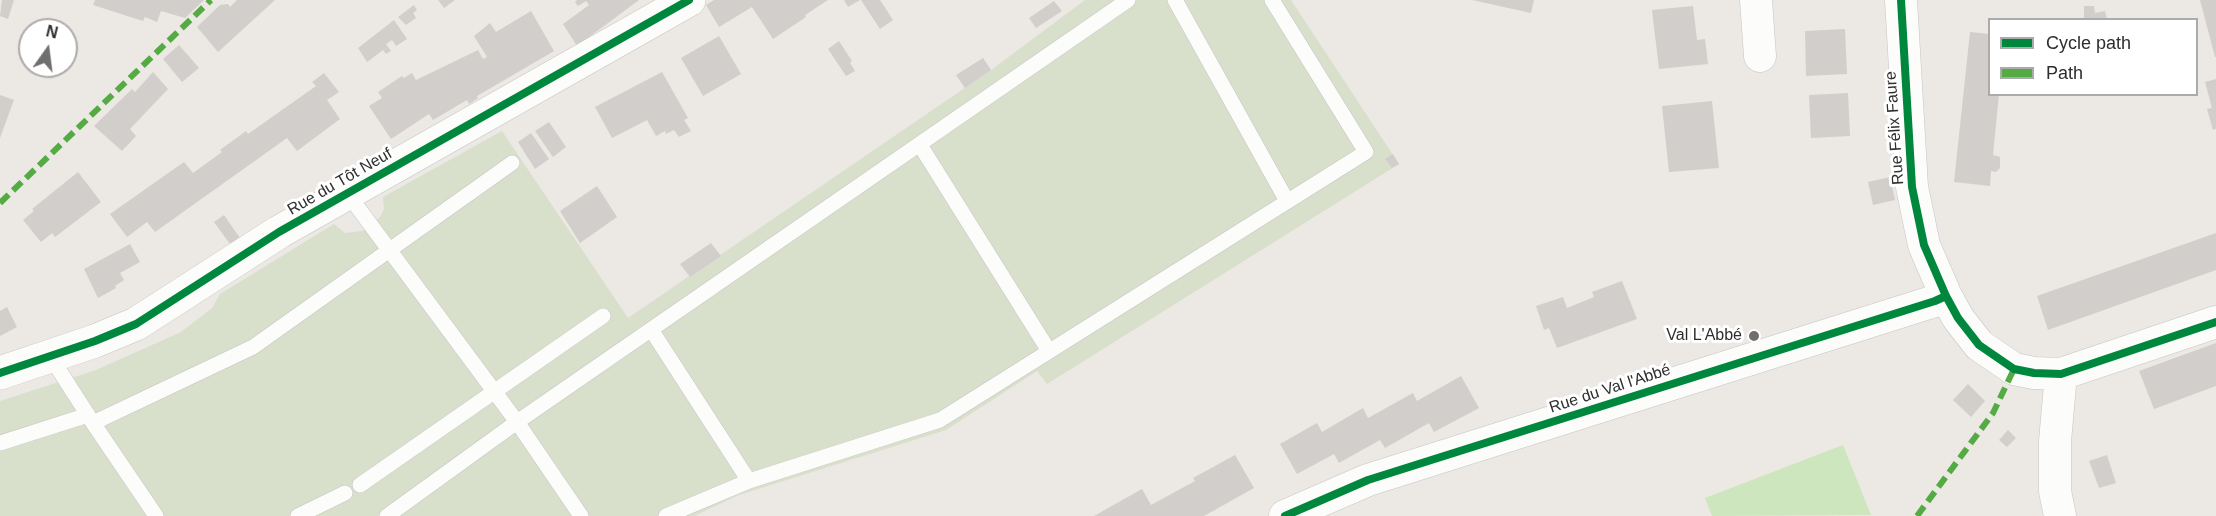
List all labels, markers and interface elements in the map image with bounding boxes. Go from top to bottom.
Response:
north arrow [18,18,78,78]
legend [1988,18,2198,96]
text: N [44,22,60,42]
text: Cycle path [2046,33,2131,53]
text: Path [2046,63,2083,83]
street label: Rue Félix Faure [1881,71,1909,185]
street label: Rue du Tôt Neuf [284,144,396,220]
place label: Val L'Abbé [1666,326,1742,346]
marker: Val L'Abbé [1747,329,1761,343]
street label: Rue du Val l'Abbé [1547,360,1673,418]

